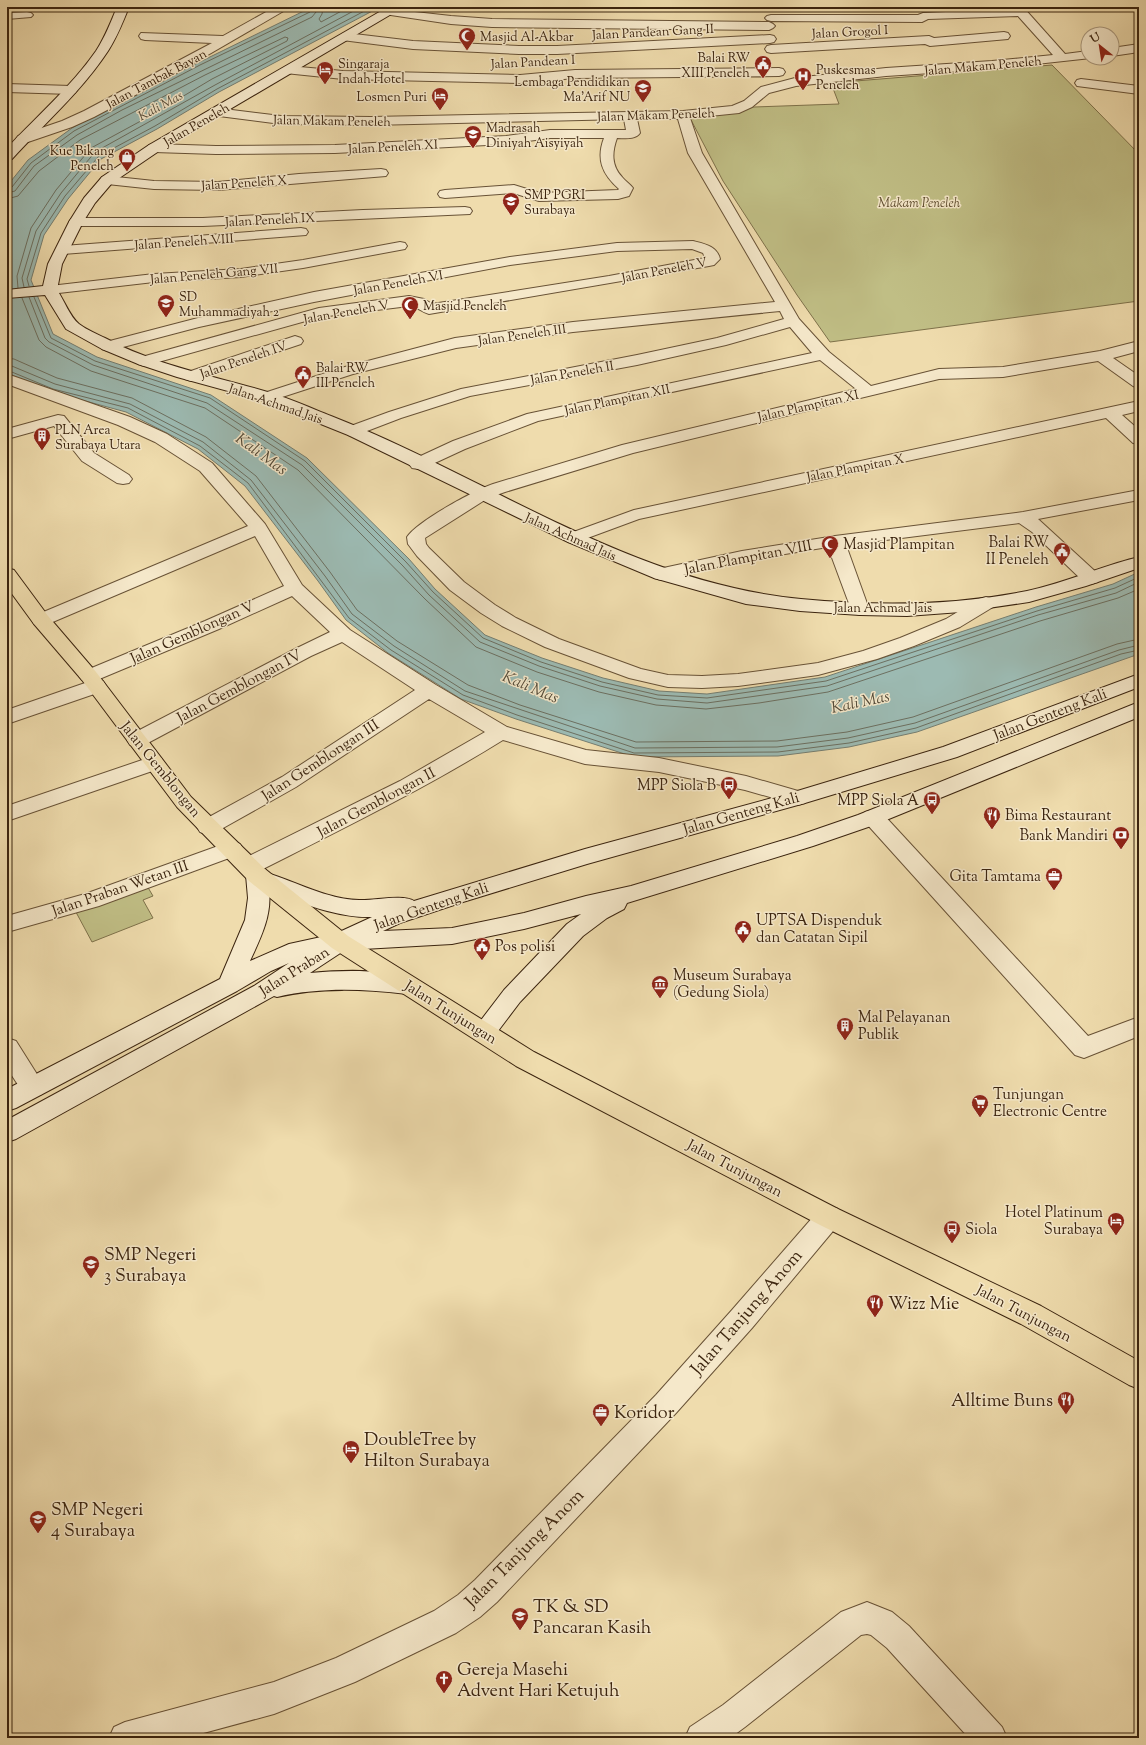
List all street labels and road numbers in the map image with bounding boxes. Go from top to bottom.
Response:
street label: Jalan Pandean Gang II [591,21,715,45]
street label: Jalan Grogol I [810,22,889,44]
street label: Jalan Tambak Bayan [103,45,211,114]
street label: Jalan Pandean I [489,52,577,74]
street label: Jalan Makam Peneleh [923,53,1043,81]
street label: Jalan Peneleh [160,99,234,152]
street label: Jalan Makam Peneleh [596,105,716,127]
street label: Jalan Makam Peneleh [272,112,391,132]
street label: Jalan Peneleh XI [347,137,439,159]
street label: Jalan Peneleh X [200,172,288,196]
street label: Jalan Peneleh IX [224,210,316,232]
street label: Jalan Peneleh VIII [133,230,235,256]
street label: Jalan Peneleh V [619,254,709,288]
street label: Jalan Peneleh Gang VII [148,260,280,290]
street label: Jalan Peneleh VI [351,267,445,301]
street label: Jalan Peneleh V [301,296,391,330]
street label: Jalan Peneleh III [476,321,568,351]
street label: Jalan Peneleh IV [197,337,290,385]
street label: Jalan Peneleh II [528,358,616,390]
street label: Jalan Achmad Jais [225,380,325,429]
street label: Jalan Plampitan XII [562,381,673,421]
street label: Jalan Plampitan XI [755,386,861,428]
street label: Jalan Plampitan X [804,451,906,487]
street label: Jalan Achmad Jais [521,509,619,566]
street label: Jalan Plampitan VIII [682,536,814,581]
street label: Jalan Gemblongan V [126,597,258,671]
street label: Jalan Achmad Jais [833,600,932,618]
street label: Jalan Gemblongan IV [173,646,306,730]
street label: Jalan Genteng Kali [990,684,1110,747]
street label: Jalan Gemblongan III [258,715,382,805]
street label: Jalan Gemblongan [114,717,205,823]
street label: Jalan Gemblongan II [314,763,438,841]
street label: Jalan Genteng Kali [680,788,802,841]
street label: Jalan Praban Wetan III [48,856,192,923]
street label: Jalan Genteng Kali [370,878,492,937]
street label: Jalan Praban [255,942,334,1003]
street label: Jalan Tunjungan [399,976,501,1050]
street label: Jalan Tunjungan [682,1135,786,1203]
street label: Jalan Tanjung Anom [685,1245,810,1383]
street label: Jalan Tunjungan [971,1280,1075,1348]
street label: Jalan Tanjung Anom [459,1484,591,1616]

